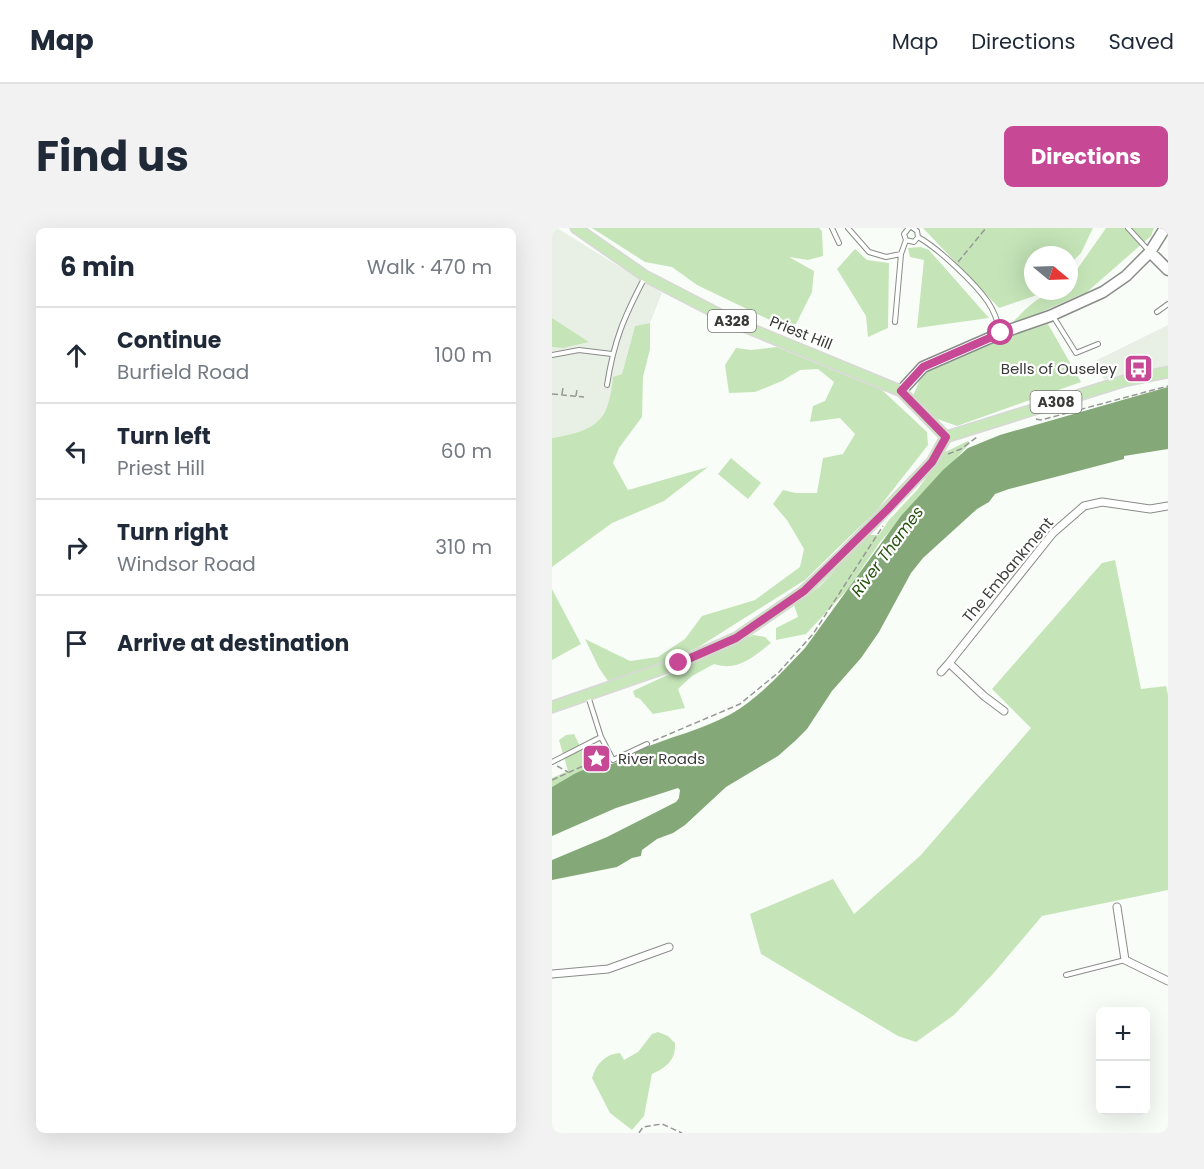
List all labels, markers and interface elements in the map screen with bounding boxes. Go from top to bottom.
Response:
text: Map [30,21,94,60]
text: Map [892,27,938,56]
text: Directions [971,27,1075,56]
text: Saved [1108,27,1174,56]
button: Directions [1004,126,1168,187]
text: Find us [36,127,189,186]
north arrow [1024,246,1078,300]
text: 6 min [60,249,135,285]
text: Walk · 470 m [367,253,492,281]
road number: A328 [708,310,756,332]
street label: Priest Hill [767,310,836,355]
route start [987,319,1013,345]
text: Continue [117,325,221,356]
icon: ahead [60,339,93,372]
text: 100 m [435,341,492,369]
bus stop icon: Bells of Ouseley [1122,353,1154,385]
text: Burfield Road [117,358,249,386]
place label: Bells of Ouseley [1001,358,1118,379]
road number: A308 [1030,391,1082,413]
text: Turn left [117,421,211,452]
icon: left [60,435,93,468]
text: 60 m [441,437,492,465]
text: Priest Hill [117,454,205,482]
water label: River Thames [846,501,929,601]
street label: The Embankment [957,513,1058,627]
text: Turn right [117,517,228,548]
icon: right [60,531,93,564]
text: 310 m [435,533,492,561]
text: Windsor Road [117,550,256,578]
icon: arrive [60,627,93,660]
text: Arrive at destination [117,628,349,659]
route end [665,649,691,675]
place icon: River Roads [581,743,613,775]
place label: River Roads [618,748,705,769]
map controls [1096,1007,1150,1115]
button: + [1096,1007,1150,1061]
button: − [1096,1061,1150,1115]

